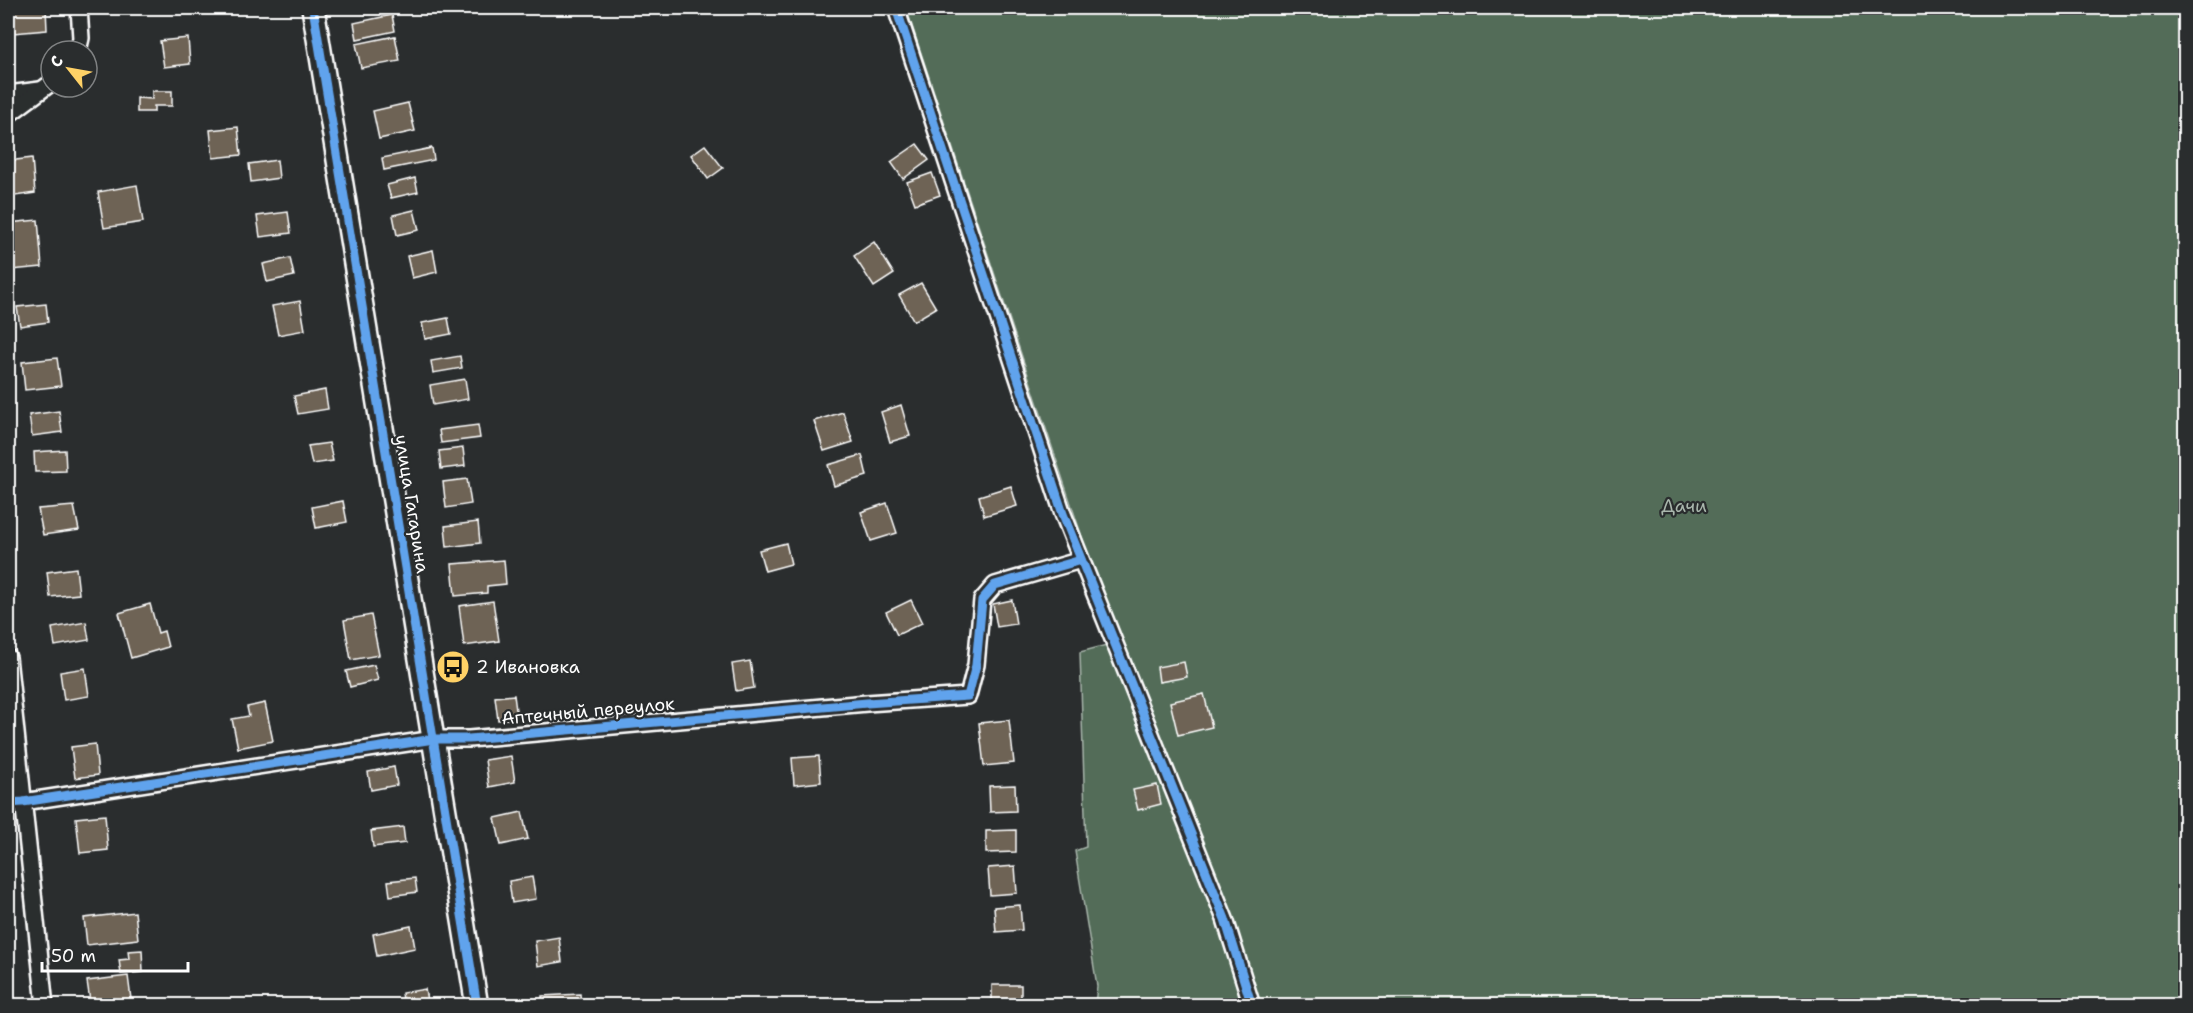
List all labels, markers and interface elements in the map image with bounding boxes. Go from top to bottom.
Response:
north arrow [39,39,99,99]
text: С [45,52,68,71]
street label: улица Гагарина [389,433,435,575]
park label: Дачи [1661,494,1707,518]
bus stop icon: 2 Ивановка [435,649,471,685]
place label: 2 Ивановка [476,655,580,679]
street label: Аптечный переулок [500,691,676,731]
scale bar [42,935,188,973]
text: 50 m [51,944,96,968]

